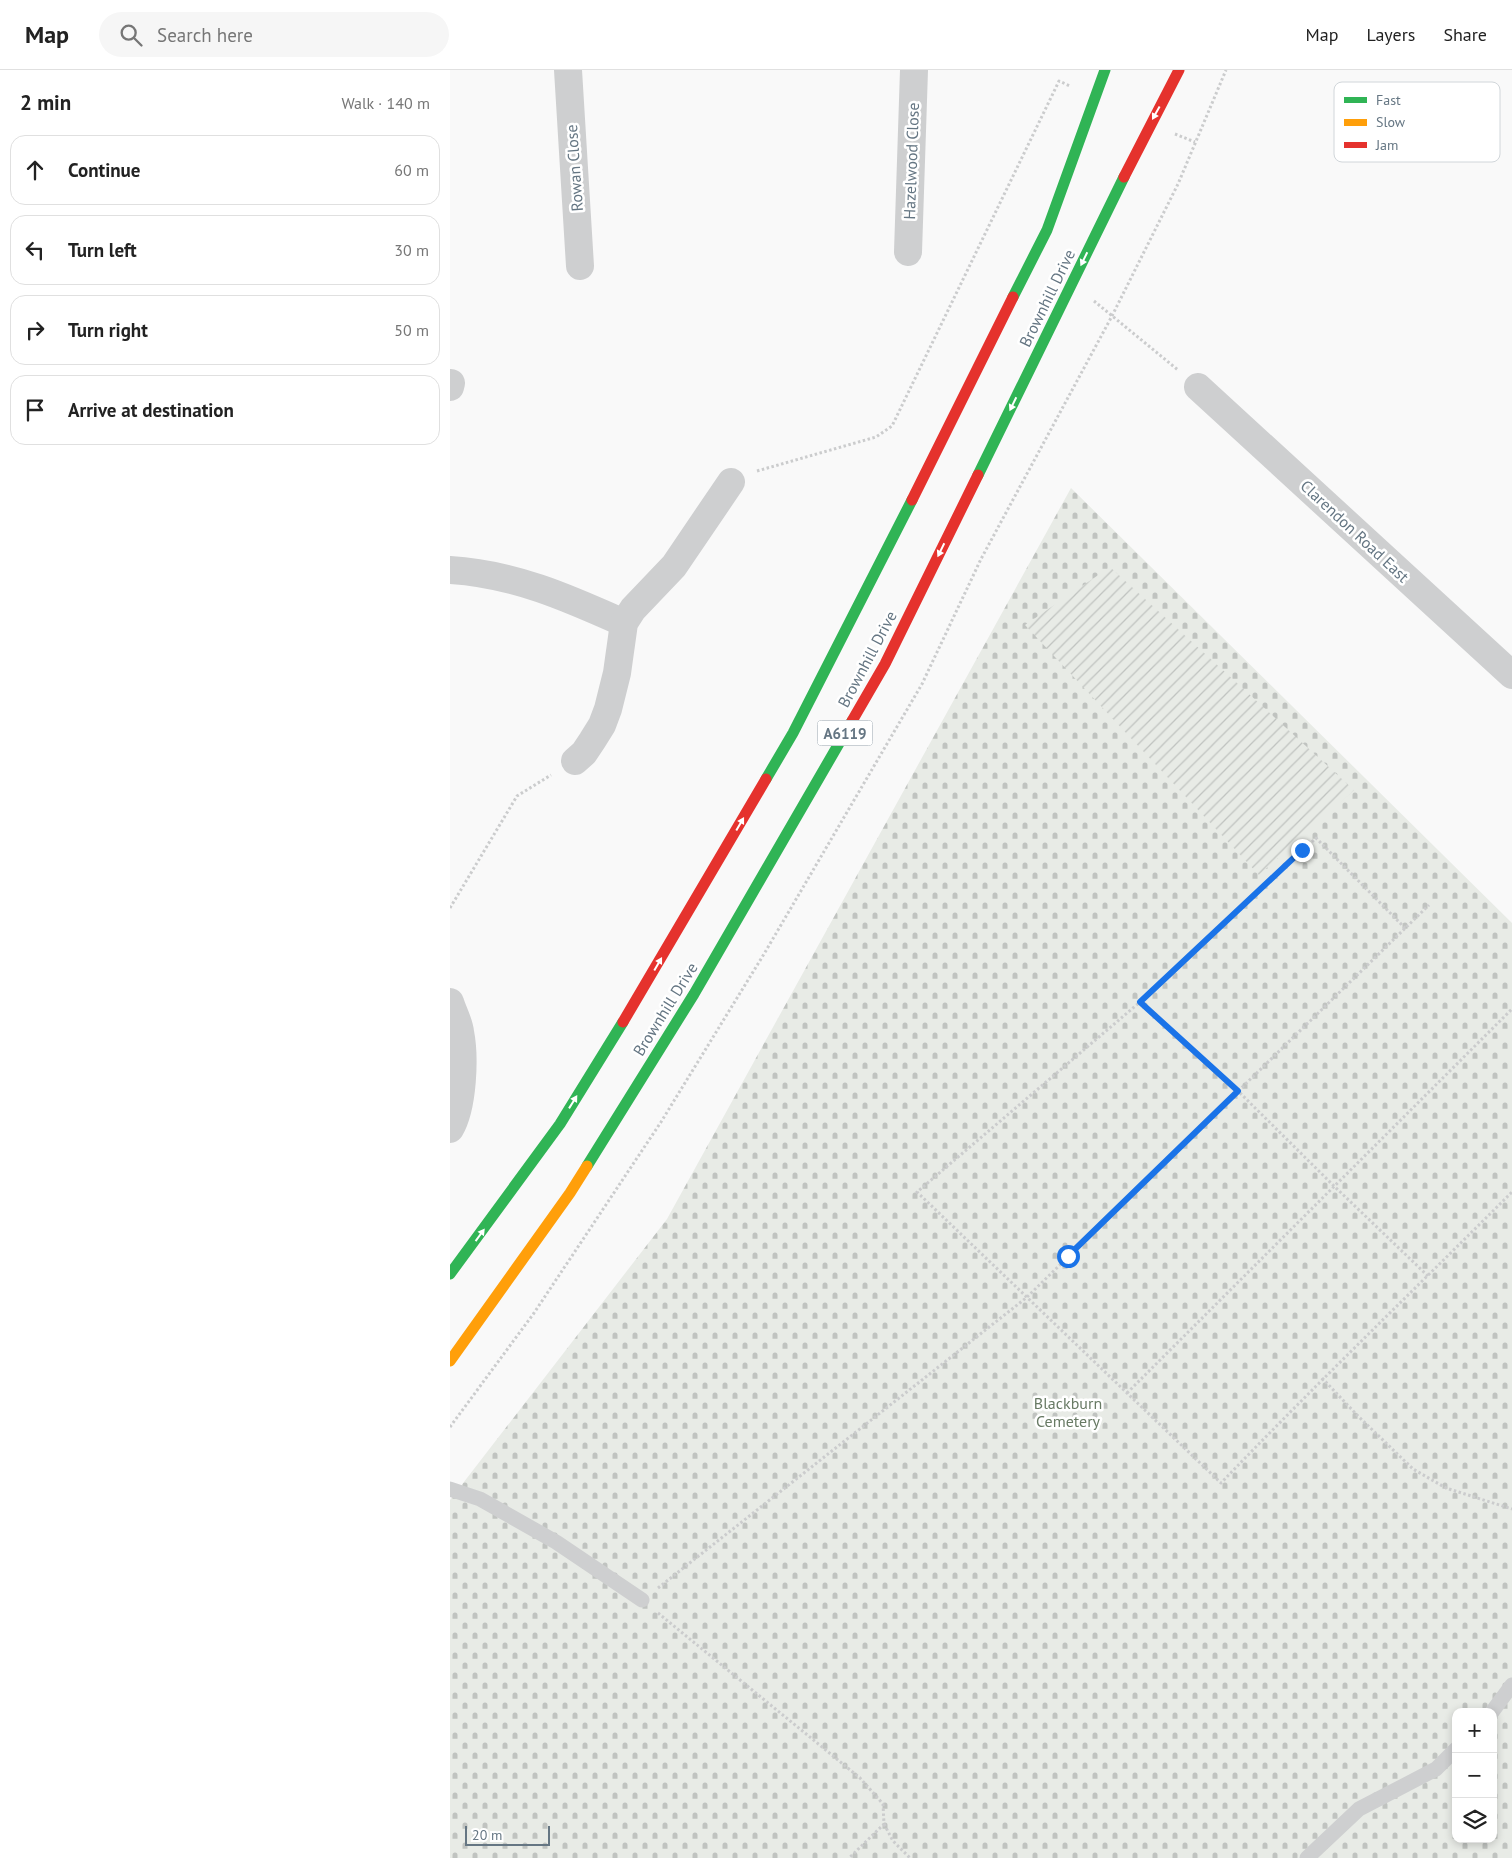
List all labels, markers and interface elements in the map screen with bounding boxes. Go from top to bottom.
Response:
search box [99,12,449,57]
text: Map [25,19,69,50]
icon: search [117,21,145,49]
text: Search here [157,23,253,47]
text: Map [1306,23,1338,46]
text: Layers [1366,23,1415,46]
text: Share [1443,23,1487,46]
legend [1334,82,1500,162]
text: 2 min [20,89,71,116]
text: Fast [1376,91,1401,109]
text: Walk · 140 m [341,93,430,113]
street label: Hazelwood Close [899,102,923,220]
one-way arrow [1152,105,1160,120]
text: Slow [1376,113,1406,131]
street label: Rowan Close [561,124,587,212]
text: Jam [1375,136,1398,154]
icon: ahead [21,156,49,184]
text: Continue [68,158,140,182]
text: 60 m [394,160,429,180]
icon: left [21,236,49,264]
text: Turn left [68,238,137,262]
text: 30 m [394,240,429,260]
street label: Brownhill Drive [1015,246,1079,350]
one-way arrow [1080,251,1088,266]
icon: right [21,316,49,344]
text: Turn right [68,318,148,342]
text: 50 m [394,320,429,340]
icon: arrive [21,396,49,424]
one-way arrow [1008,397,1017,412]
text: Arrive at destination [68,398,234,422]
street label: Clarendon Road East [1297,476,1414,587]
one-way arrow [937,543,945,557]
street label: Brownhill Drive [833,607,901,711]
road number: A6119 [818,720,872,746]
one-way arrow [736,817,745,830]
route end [1291,839,1314,862]
one-way arrow [654,957,663,970]
street label: Brownhill Drive [628,959,702,1059]
one-way arrow [569,1096,578,1109]
one-way arrow [474,1229,485,1242]
route start [1057,1245,1080,1268]
park label: Blackburn Cemetery [1034,1393,1102,1431]
map controls [1452,1708,1497,1843]
button: + [1452,1708,1497,1753]
button: − [1452,1753,1497,1798]
button: layers [1452,1798,1497,1843]
scale bar [465,1823,550,1846]
text: 20 m [472,1826,502,1844]

